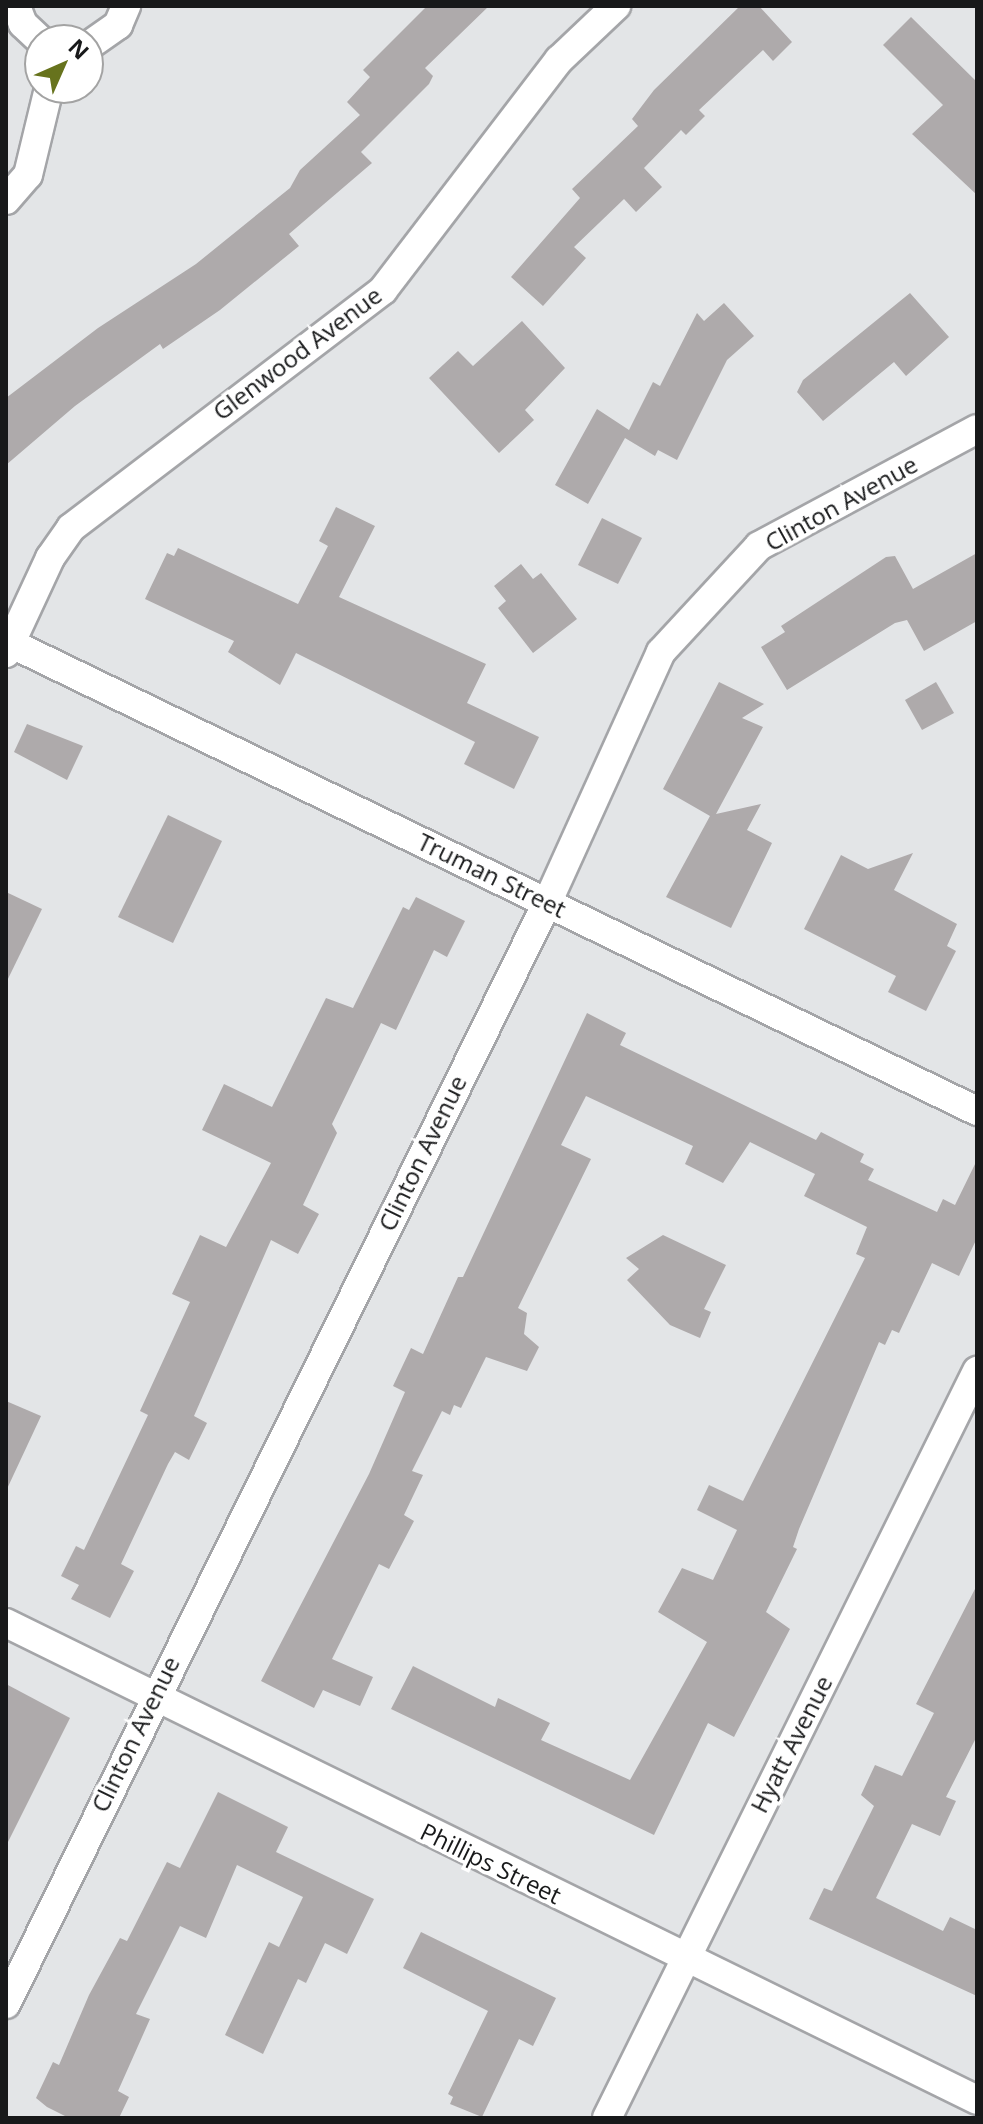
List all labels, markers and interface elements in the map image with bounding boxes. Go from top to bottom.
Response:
north arrow [24,24,104,104]
text: N [63,32,96,65]
street label: Glenwood Avenue [207,280,387,426]
street label: Clinton Avenue [760,449,922,557]
street label: Truman Street [413,827,571,923]
street label: Clinton Avenue [372,1071,472,1235]
street label: Clinton Avenue [85,1652,185,1816]
street label: Hyatt Avenue [744,1671,838,1817]
street label: Phillips Street [416,1817,566,1909]

